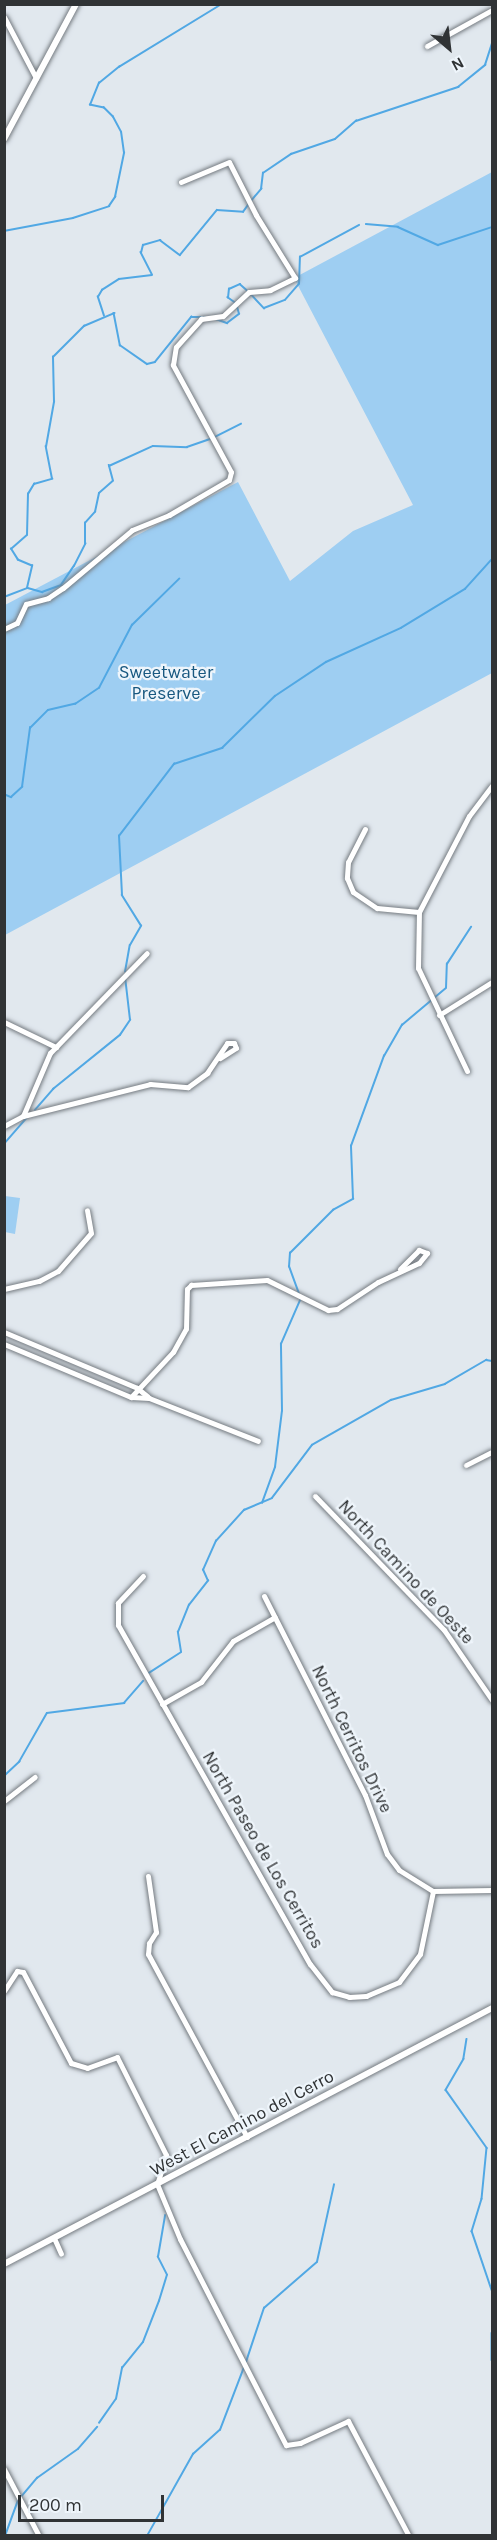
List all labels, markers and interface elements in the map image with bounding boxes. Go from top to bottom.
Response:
north arrow [419,18,479,78]
text: N [448,53,467,75]
park label: Sweetwater Preserve [119,662,213,704]
street label: North Camino de Oeste [334,1495,478,1649]
street label: North Cerritos Drive [307,1662,397,1816]
street label: North Paseo de Los Cerritos [198,1748,328,1952]
street label: West El Camino del Cerro [146,2065,338,2181]
scale bar [21,2483,166,2521]
text: 200 m [29,2494,82,2516]

